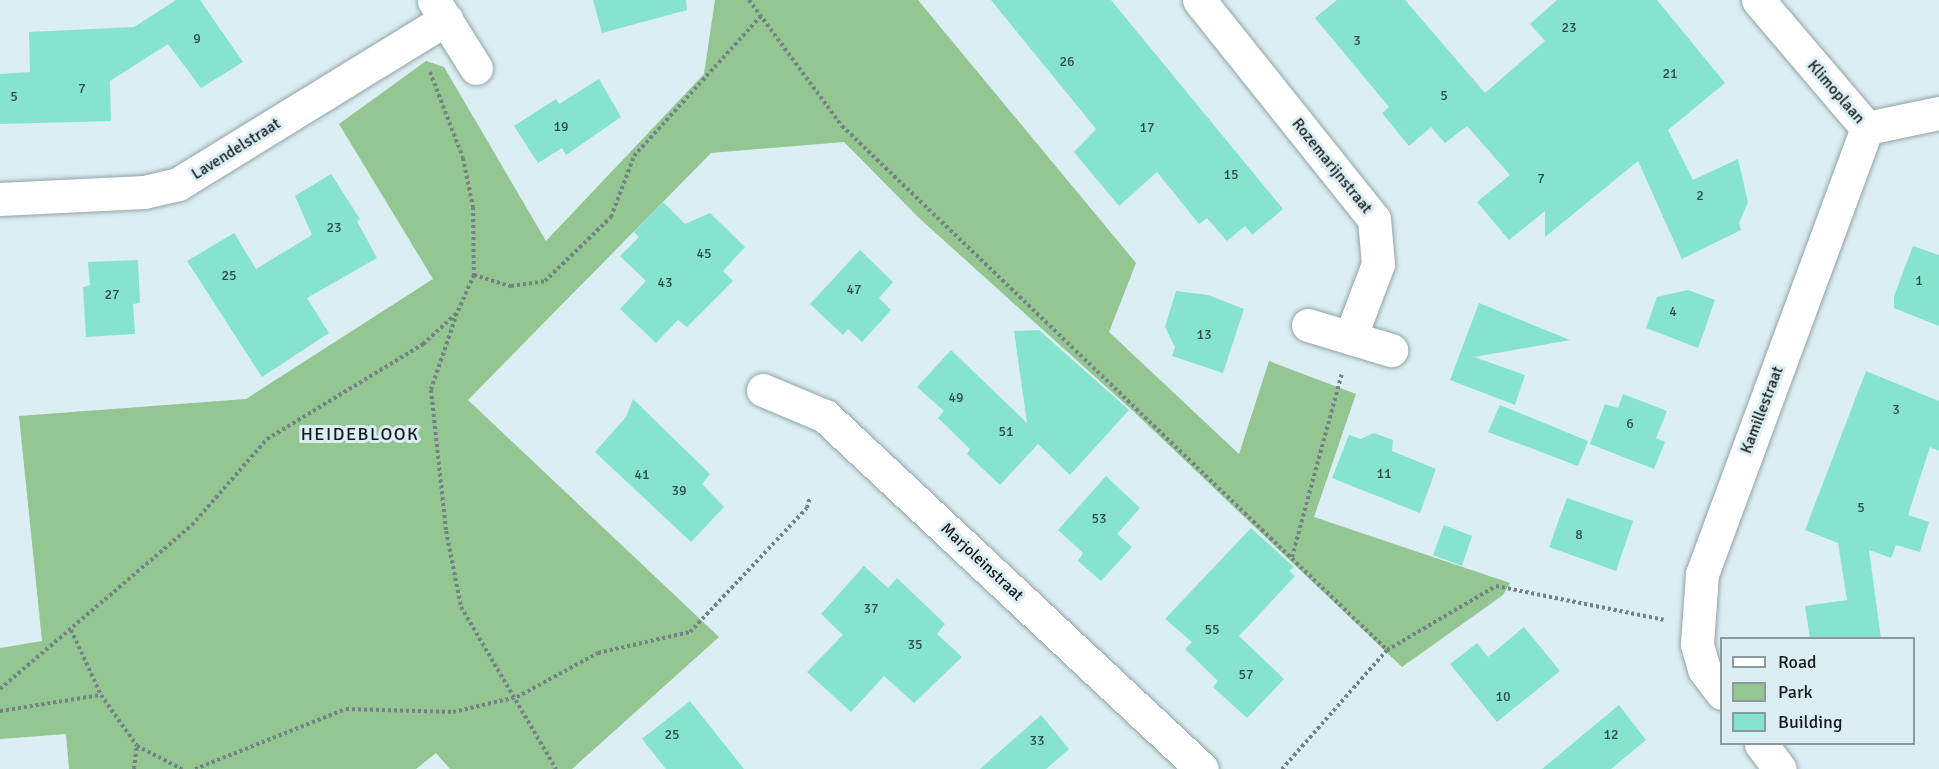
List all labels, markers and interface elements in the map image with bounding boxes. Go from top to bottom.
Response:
house number: 23 [1561,20,1577,36]
house number: 9 [193,31,201,47]
house number: 3 [1353,33,1361,49]
house number: 26 [1059,54,1075,70]
street label: Klimoplaan [1803,56,1869,128]
house number: 21 [1662,66,1678,82]
house number: 7 [78,81,86,97]
house number: 5 [1440,88,1448,104]
house number: 5 [10,89,18,105]
street label: Lavendelstraat [188,114,284,184]
street label: Rozemarijnstraat [1288,115,1376,217]
house number: 19 [553,119,569,135]
house number: 17 [1139,120,1155,136]
house number: 15 [1223,167,1239,183]
house number: 7 [1537,171,1545,187]
house number: 2 [1696,188,1704,204]
house number: 23 [326,220,342,236]
house number: 45 [696,246,712,262]
house number: 25 [221,268,237,284]
house number: 1 [1915,273,1923,289]
house number: 43 [657,275,673,291]
house number: 47 [846,282,862,298]
house number: 27 [104,287,120,303]
house number: 4 [1669,304,1677,320]
house number: 13 [1196,327,1212,343]
street label: Kamillestraat [1737,364,1787,456]
house number: 49 [948,390,964,406]
house number: 3 [1892,402,1900,418]
house number: 6 [1626,416,1634,432]
district label: HEIDEBLOOK [301,423,419,445]
house number: 51 [998,424,1014,440]
house number: 11 [1376,466,1392,482]
house number: 41 [634,467,650,483]
house number: 39 [671,483,687,499]
house number: 5 [1857,500,1865,516]
house number: 53 [1091,511,1107,527]
street label: Marjoleinstraat [937,519,1027,605]
house number: 8 [1575,527,1583,543]
house number: 37 [863,601,879,617]
house number: 55 [1204,622,1220,638]
house number: 35 [907,637,923,653]
legend [1720,637,1915,745]
text: Road [1778,651,1817,673]
house number: 57 [1238,667,1254,683]
text: Park [1778,681,1813,703]
house number: 10 [1495,689,1511,705]
text: Building [1778,711,1842,733]
house number: 25 [664,727,680,743]
house number: 12 [1603,727,1619,743]
house number: 33 [1029,733,1045,749]

